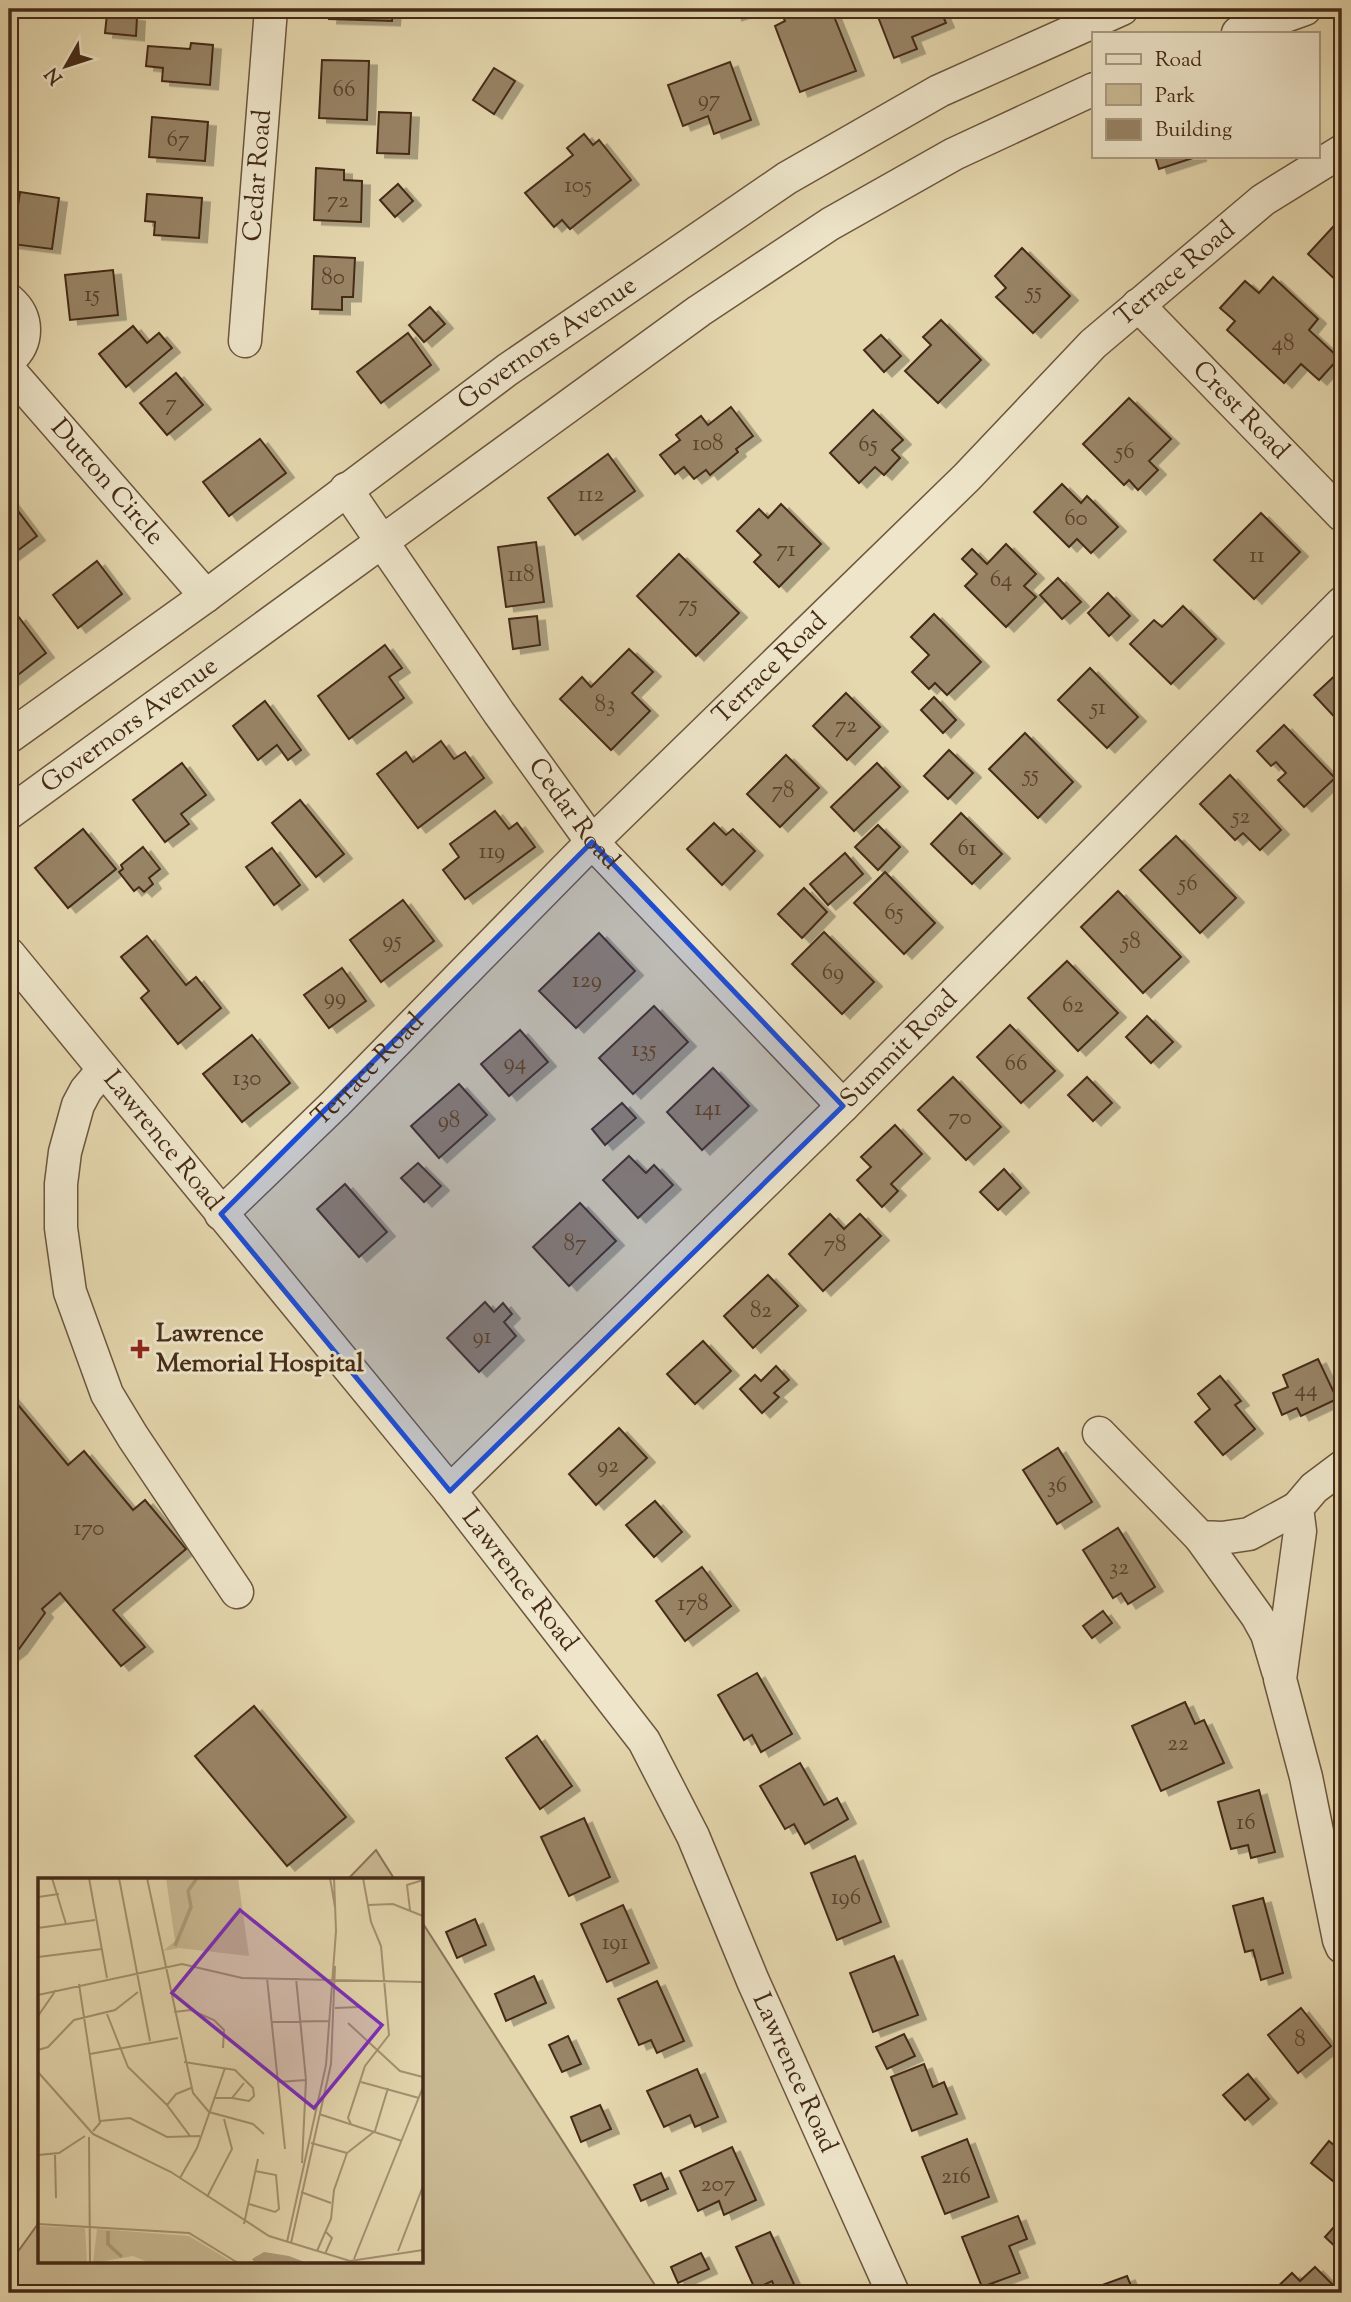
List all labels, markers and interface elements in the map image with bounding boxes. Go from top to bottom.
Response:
north arrow [32,32,102,102]
legend [1092,32,1320,158]
text: Road [1155,46,1202,76]
text: N [39,61,70,90]
house number: 66 [333,74,355,107]
text: Park [1155,82,1196,112]
house number: 97 [698,84,721,117]
street label: Cedar Road [234,108,282,243]
text: Building [1155,116,1232,146]
house number: 67 [167,124,190,157]
house number: 105 [564,170,592,203]
house number: 72 [327,185,349,218]
street label: Terrace Road [1107,212,1244,336]
house number: 80 [321,262,345,295]
street label: Governors Avenue [450,268,644,419]
house number: 55 [1024,276,1042,309]
house number: 15 [84,279,100,312]
house number: 48 [1271,328,1295,361]
street label: Crest Road [1183,352,1298,469]
house number: 7 [165,388,177,421]
street label: Dutton Circle [41,411,172,554]
house number: 108 [692,428,724,461]
house number: 65 [858,429,878,462]
house number: 56 [1113,436,1135,469]
house number: 112 [578,479,604,512]
house number: 60 [1064,503,1088,536]
house number: 71 [776,534,796,567]
house number: 11 [1249,540,1265,573]
house number: 118 [507,559,535,592]
house number: 64 [990,564,1012,597]
house number: 75 [678,589,698,622]
street label: Terrace Road [704,604,836,733]
street label: Governors Avenue [33,648,226,802]
house number: 83 [595,689,615,722]
house number: 51 [1088,692,1106,725]
house number: 72 [835,710,857,743]
street label: Cedar Road [519,750,628,879]
house number: 55 [1021,759,1039,792]
house number: 78 [771,775,795,808]
house number: 52 [1230,801,1251,834]
house number: 61 [957,833,977,866]
house number: 119 [479,836,505,869]
house number: 56 [1176,868,1198,901]
house number: 65 [884,897,904,930]
house number: 95 [382,925,402,958]
house number: 58 [1119,926,1141,959]
house number: 69 [822,957,844,990]
house number: 129 [572,965,602,998]
house number: 99 [324,982,346,1015]
street label: Summit Road [832,982,967,1117]
house number: 62 [1062,990,1084,1023]
street label: Terrace Road [303,1004,433,1135]
house number: 135 [632,1034,657,1067]
house number: 94 [504,1047,526,1080]
house number: 66 [1005,1048,1027,1081]
street label: Lawrence Road [94,1063,232,1219]
house number: 130 [232,1063,262,1096]
house number: 141 [694,1093,722,1126]
house number: 70 [948,1102,972,1135]
house number: 98 [438,1105,460,1138]
house number: 87 [563,1228,587,1261]
house number: 78 [823,1229,847,1262]
house number: 82 [750,1295,772,1328]
place label: Lawrence Memorial Hospital [156,1316,365,1383]
house number: 91 [473,1321,492,1354]
marker: Lawrence Memorial Hospital [130,1339,150,1359]
house number: 44 [1294,1374,1318,1407]
house number: 92 [597,1450,619,1483]
house number: 36 [1047,1470,1067,1503]
street label: Lawrence Road [452,1501,587,1660]
house number: 170 [73,1513,105,1546]
house number: 32 [1109,1552,1129,1585]
house number: 178 [678,1588,708,1621]
house number: 22 [1167,1728,1189,1761]
house number: 16 [1236,1807,1256,1840]
inset map [38,1878,424,2264]
house number: 196 [831,1882,861,1915]
house number: 191 [602,1927,628,1960]
street label: Lawrence Road [742,1987,846,2159]
house number: 8 [1294,2024,1306,2057]
house number: 216 [941,2161,971,2194]
house number: 207 [701,2169,736,2202]

